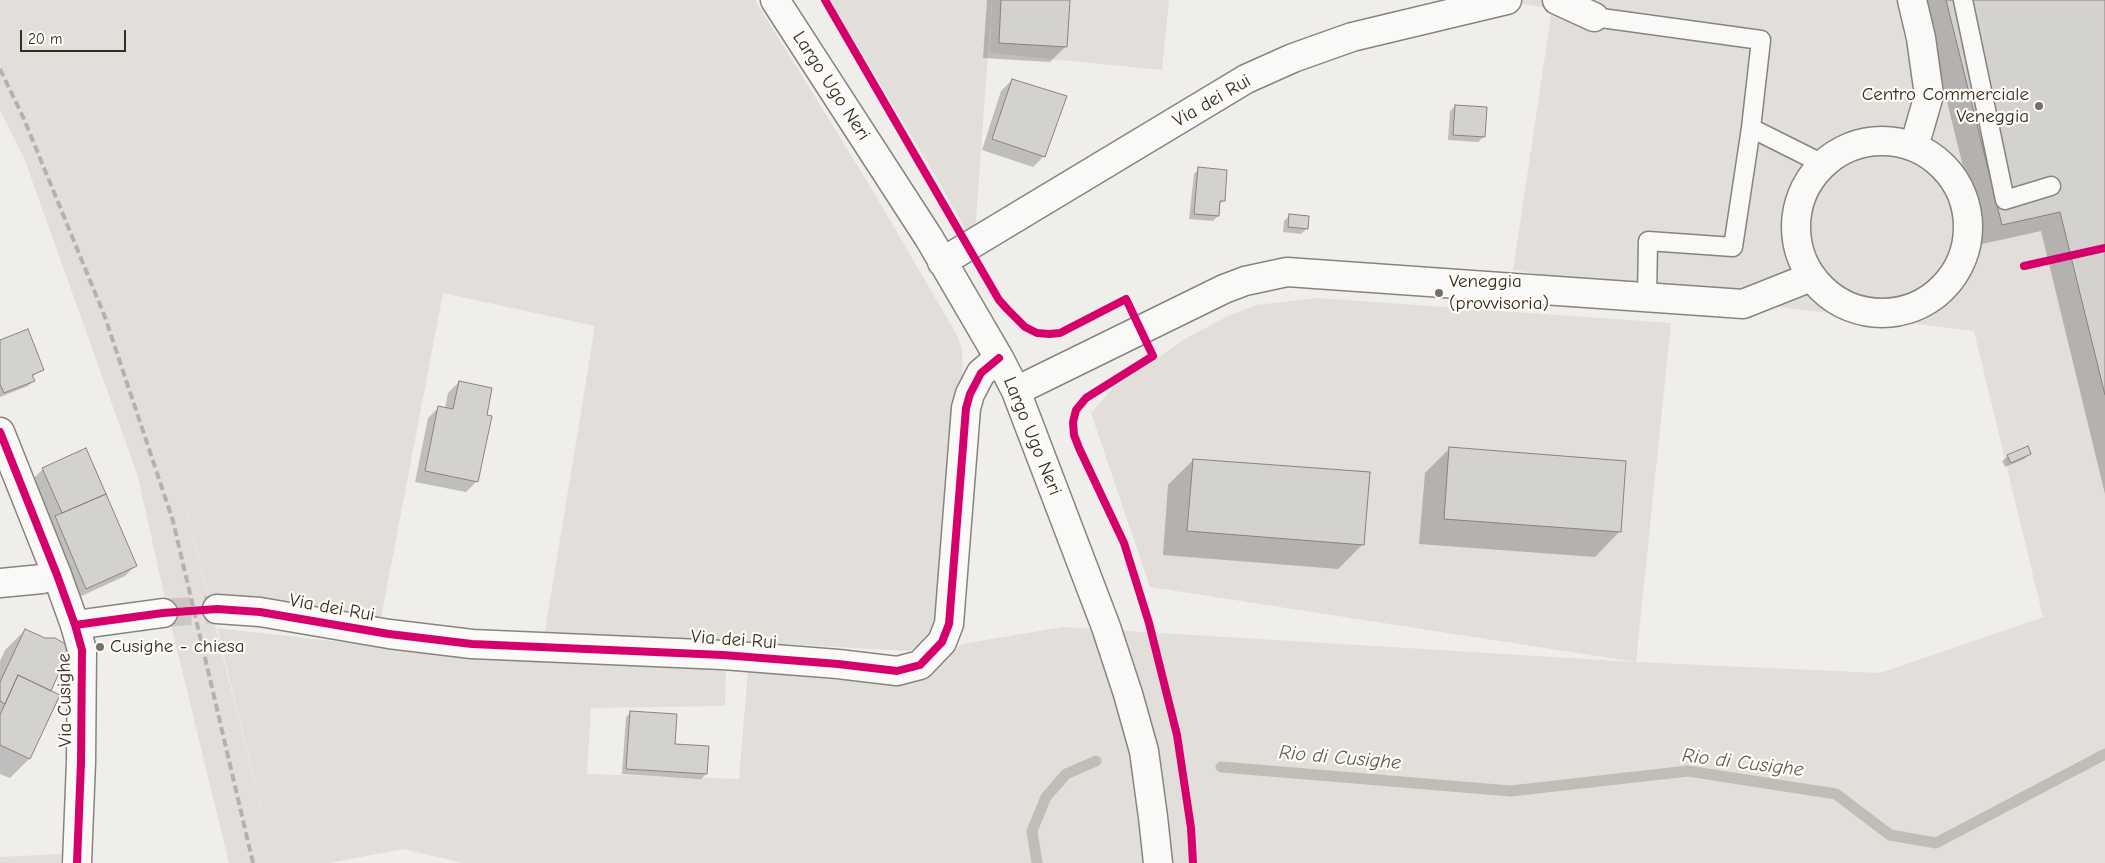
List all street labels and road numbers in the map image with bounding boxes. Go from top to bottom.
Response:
street label: Largo Ugo Neri [787,27,875,145]
street label: Via dei Rui [1169,70,1255,132]
street label: Largo Ugo Neri [998,373,1066,499]
street label: Via dei Rui [288,589,376,627]
street label: Via dei Rui [690,626,778,654]
street label: Via Cusighe [53,653,77,747]

